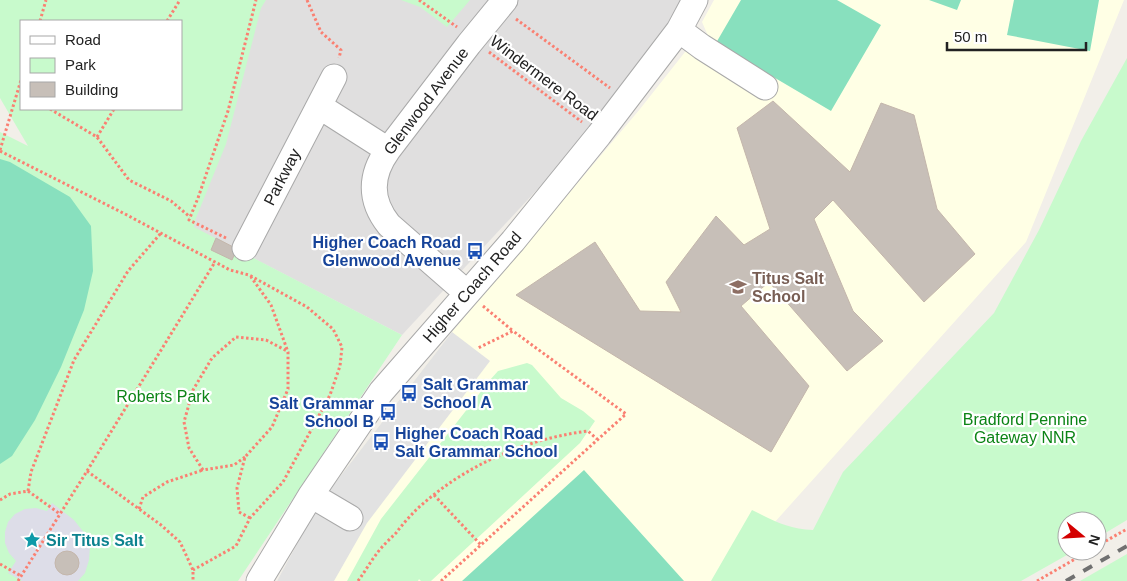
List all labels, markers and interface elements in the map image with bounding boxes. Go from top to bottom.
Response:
legend [20,20,182,110]
scale bar [947,20,1086,52]
text: 50 m [954,28,987,45]
text: Road [65,31,101,48]
street label: Windermere Road [487,32,601,124]
street label: Glenwood Avenue [380,44,472,158]
text: Park [65,56,96,73]
text: Building [65,81,118,98]
street label: Parkway [260,146,304,208]
street label: Higher Coach Road [419,228,525,346]
place label: Higher Coach Road Glenwood Avenue [313,234,461,269]
bus stop icon: Higher Coach Road Glenwood Avenue [465,241,485,261]
place label: Titus Salt School [752,270,824,305]
school or university icon: Titus Salt School [728,277,748,297]
place label: Salt Grammar School A [423,376,528,411]
bus stop icon: Salt Grammar School A [399,383,419,403]
park label: Roberts Park [116,388,211,405]
place label: Salt Grammar School B [269,395,374,430]
bus stop icon: Salt Grammar School B [378,402,398,422]
park label: Bradford Pennine Gateway NNR [963,411,1087,446]
place label: Higher Coach Road Salt Grammar School [395,425,558,460]
bus stop icon: Higher Coach Road Salt Grammar School [371,432,391,452]
north arrow [1057,511,1107,561]
place icon: Sir Titus Salt [22,530,42,550]
place label: Sir Titus Salt [46,532,144,549]
text: N [1085,533,1104,547]

